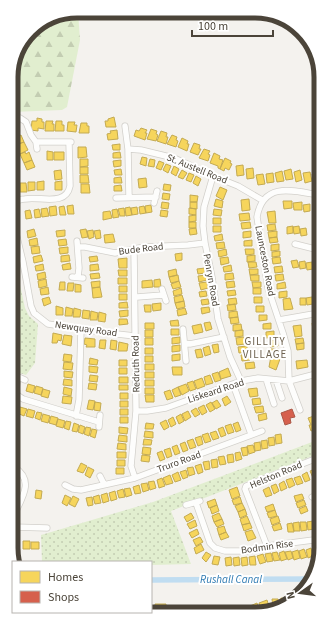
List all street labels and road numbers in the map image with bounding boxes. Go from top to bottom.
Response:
street label: St. Austell Road [164,150,230,188]
street label: Launceston Road [251,224,279,298]
street label: Bude Road [118,239,164,259]
street label: Penryn Road [199,253,223,307]
street label: Newquay Road [54,318,118,340]
street label: Redruth Road [129,335,143,393]
street label: Liskeard Road [186,375,246,407]
street label: Truro Road [155,448,203,476]
street label: Helston Road [248,458,304,492]
street label: Bodmin Rise [240,536,294,558]

